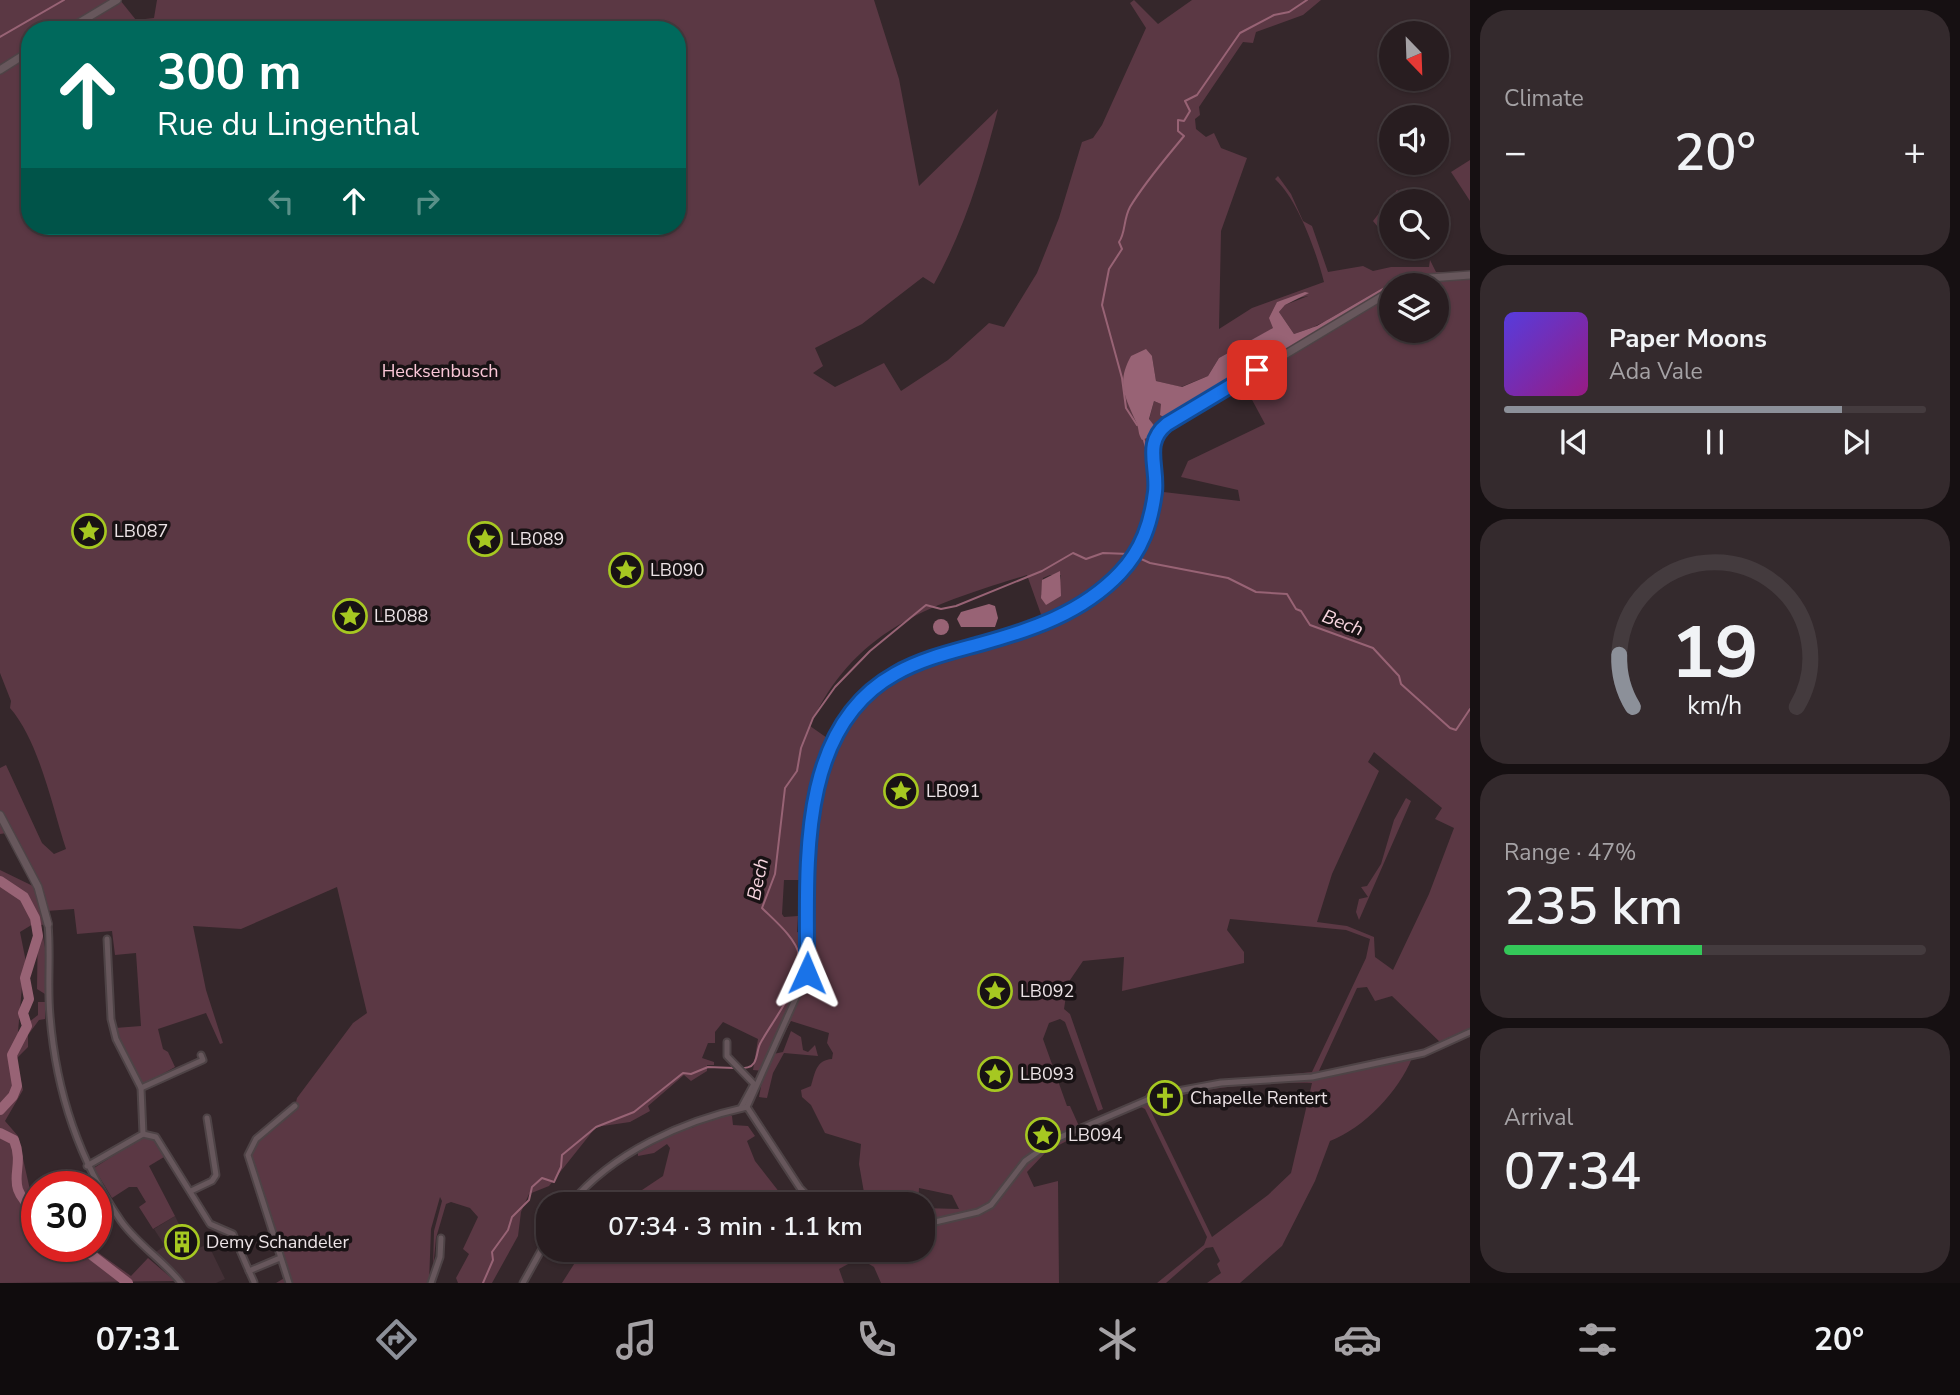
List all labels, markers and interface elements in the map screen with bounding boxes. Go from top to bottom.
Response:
north arrow [1379,21,1449,91]
map controls [1379,21,1449,343]
text: 300 m [157,39,301,106]
icon: ahead [42,49,133,140]
text: Climate [1504,83,1584,114]
text: Rue du Lingenthal [157,103,419,146]
button: sound [1379,105,1449,175]
text: 20° [1674,117,1756,188]
text: − [1504,127,1527,178]
text: + [1903,127,1926,178]
icon: left [262,182,300,220]
icon: ahead [335,182,373,220]
icon: right [408,182,446,220]
button: search [1379,189,1449,259]
button: layers [1379,273,1449,343]
text: Paper Moons [1609,321,1767,356]
pin [1227,340,1287,400]
icon: arrive [1238,351,1276,389]
text: Ada Vale [1609,356,1703,387]
park label: Hecksenbusch [382,359,498,383]
icon: previous [1555,423,1593,461]
icon: pause [1696,423,1734,461]
icon: next [1837,423,1875,461]
place icon: LB087 [70,512,108,550]
place label: LB087 [114,519,168,543]
place icon: LB089 [466,520,504,558]
place label: LB089 [510,527,564,551]
place icon: LB090 [607,551,645,589]
place label: LB090 [650,558,704,582]
place icon: LB088 [331,597,369,635]
water label: Bech [1318,603,1367,643]
place label: LB088 [374,604,428,628]
text: 19 [1671,604,1759,704]
text: km/h [1687,689,1743,723]
place icon: LB091 [882,772,920,810]
place label: LB091 [926,779,980,803]
text: Range · 47% [1504,837,1636,868]
water label: Bech [741,856,775,903]
text: 235 km [1504,871,1683,942]
position arrow [770,936,844,1010]
place icon: LB092 [976,972,1014,1010]
place label: LB092 [1020,979,1074,1003]
place icon: LB093 [976,1055,1014,1093]
place label: LB093 [1020,1062,1074,1086]
church icon: Chapelle Rentert [1146,1079,1184,1117]
place label: Chapelle Rentert [1190,1086,1328,1110]
text: Arrival [1504,1102,1573,1133]
place icon: LB094 [1024,1116,1062,1154]
place label: LB094 [1068,1123,1123,1147]
text: 07:34 [1504,1136,1641,1207]
speed limit sign: 30 [21,1171,112,1262]
text: 07:34 · 3 min · 1.1 km [608,1209,863,1244]
building icon: Demy Schandeler [163,1223,201,1261]
place label: Demy Schandeler [206,1230,349,1254]
icon: directions [372,1315,421,1364]
icon: music [612,1315,661,1364]
icon: phone [852,1315,901,1364]
icon: climate [1093,1315,1142,1364]
icon: car [1333,1315,1382,1364]
icon: filters [1573,1315,1622,1364]
text: 07:31 [96,1318,180,1361]
text: 20° [1814,1318,1864,1361]

